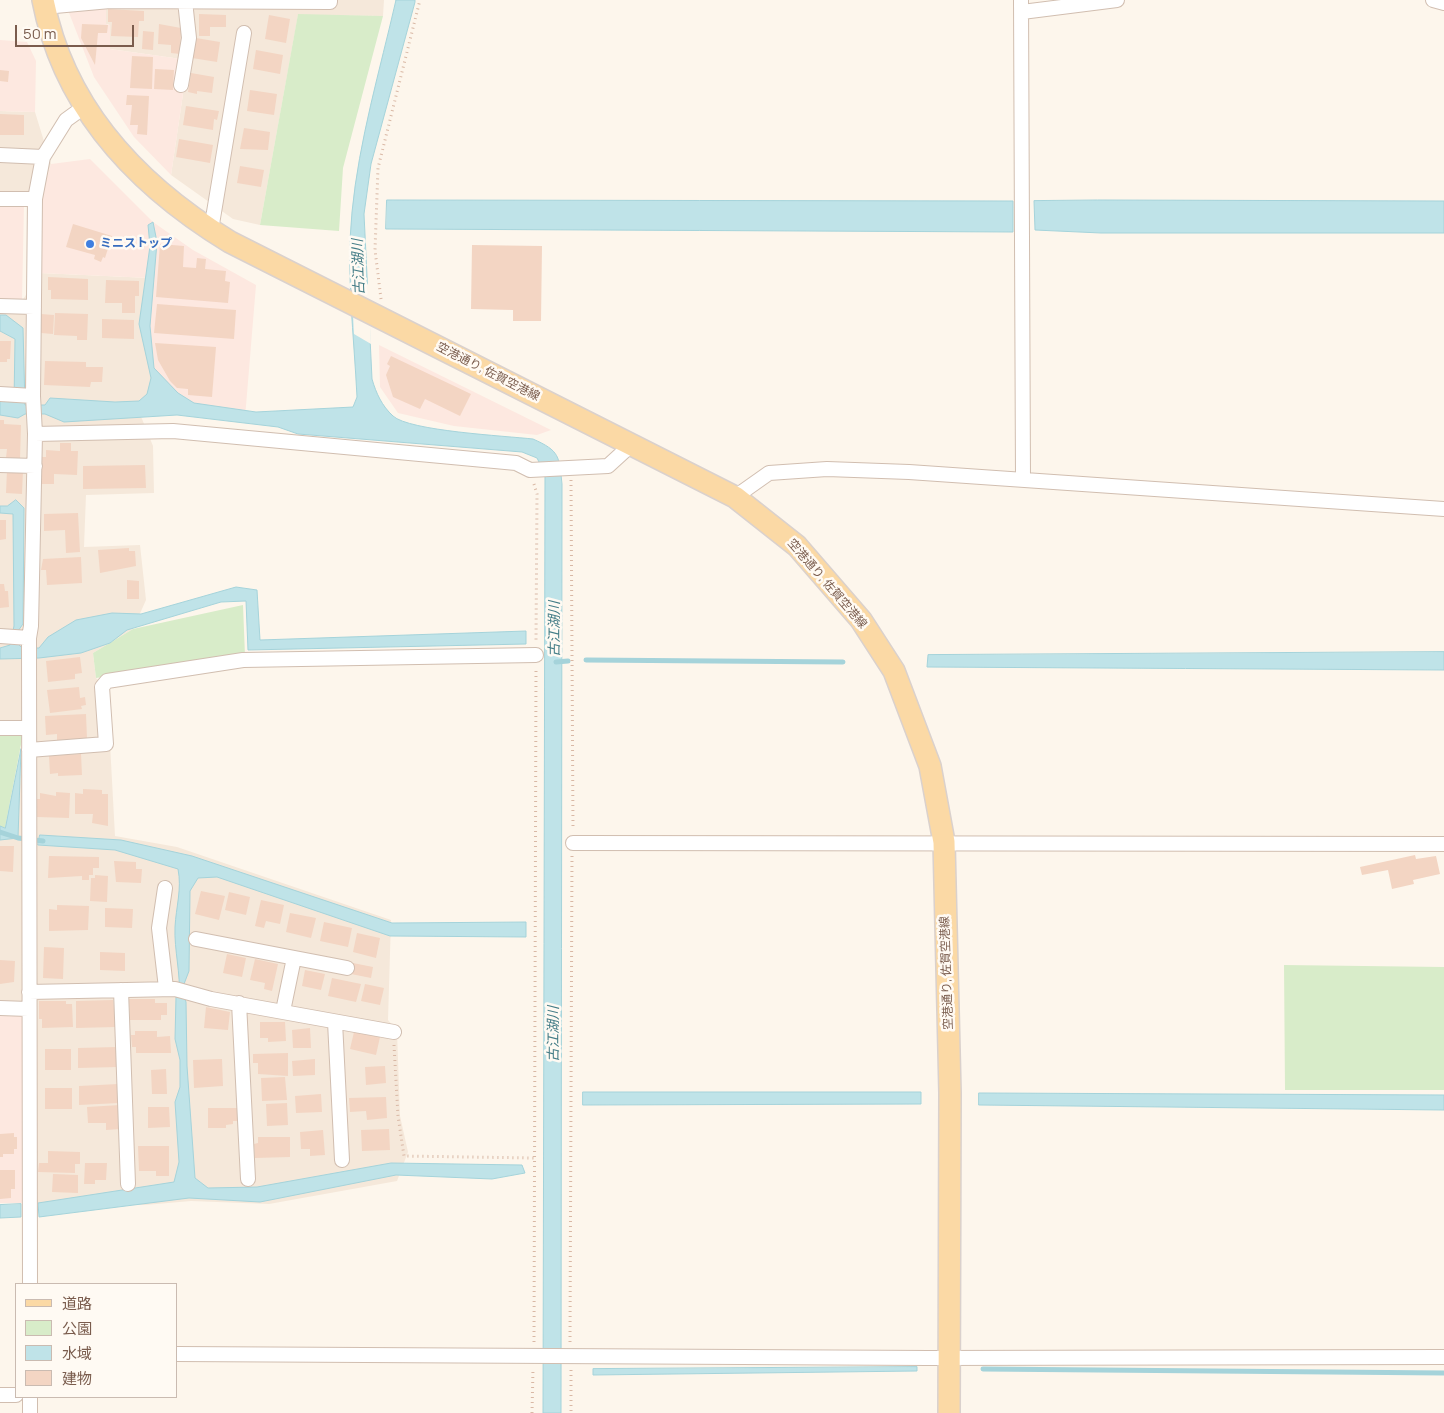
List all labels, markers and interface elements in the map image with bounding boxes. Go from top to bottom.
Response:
scale bar [18,15,136,47]
text: 50 m [23,23,57,44]
place label: ミニストップ [100,237,172,251]
marker: ミニストップ [84,238,96,250]
water label: 古江湖川 [350,239,368,295]
street label: 空港通り, 佐賀空港線 [434,340,542,404]
street label: 空港通り, 佐賀空港線 [784,536,870,632]
water label: 古江湖川 [547,601,563,657]
street label: 空港通り, 佐賀空港線 [938,916,956,1030]
water label: 古江湖川 [546,1006,562,1062]
legend [15,1283,178,1398]
text: 道路 [62,1293,92,1314]
text: 公園 [62,1318,92,1339]
text: 水域 [62,1343,92,1364]
text: 建物 [62,1368,92,1389]

